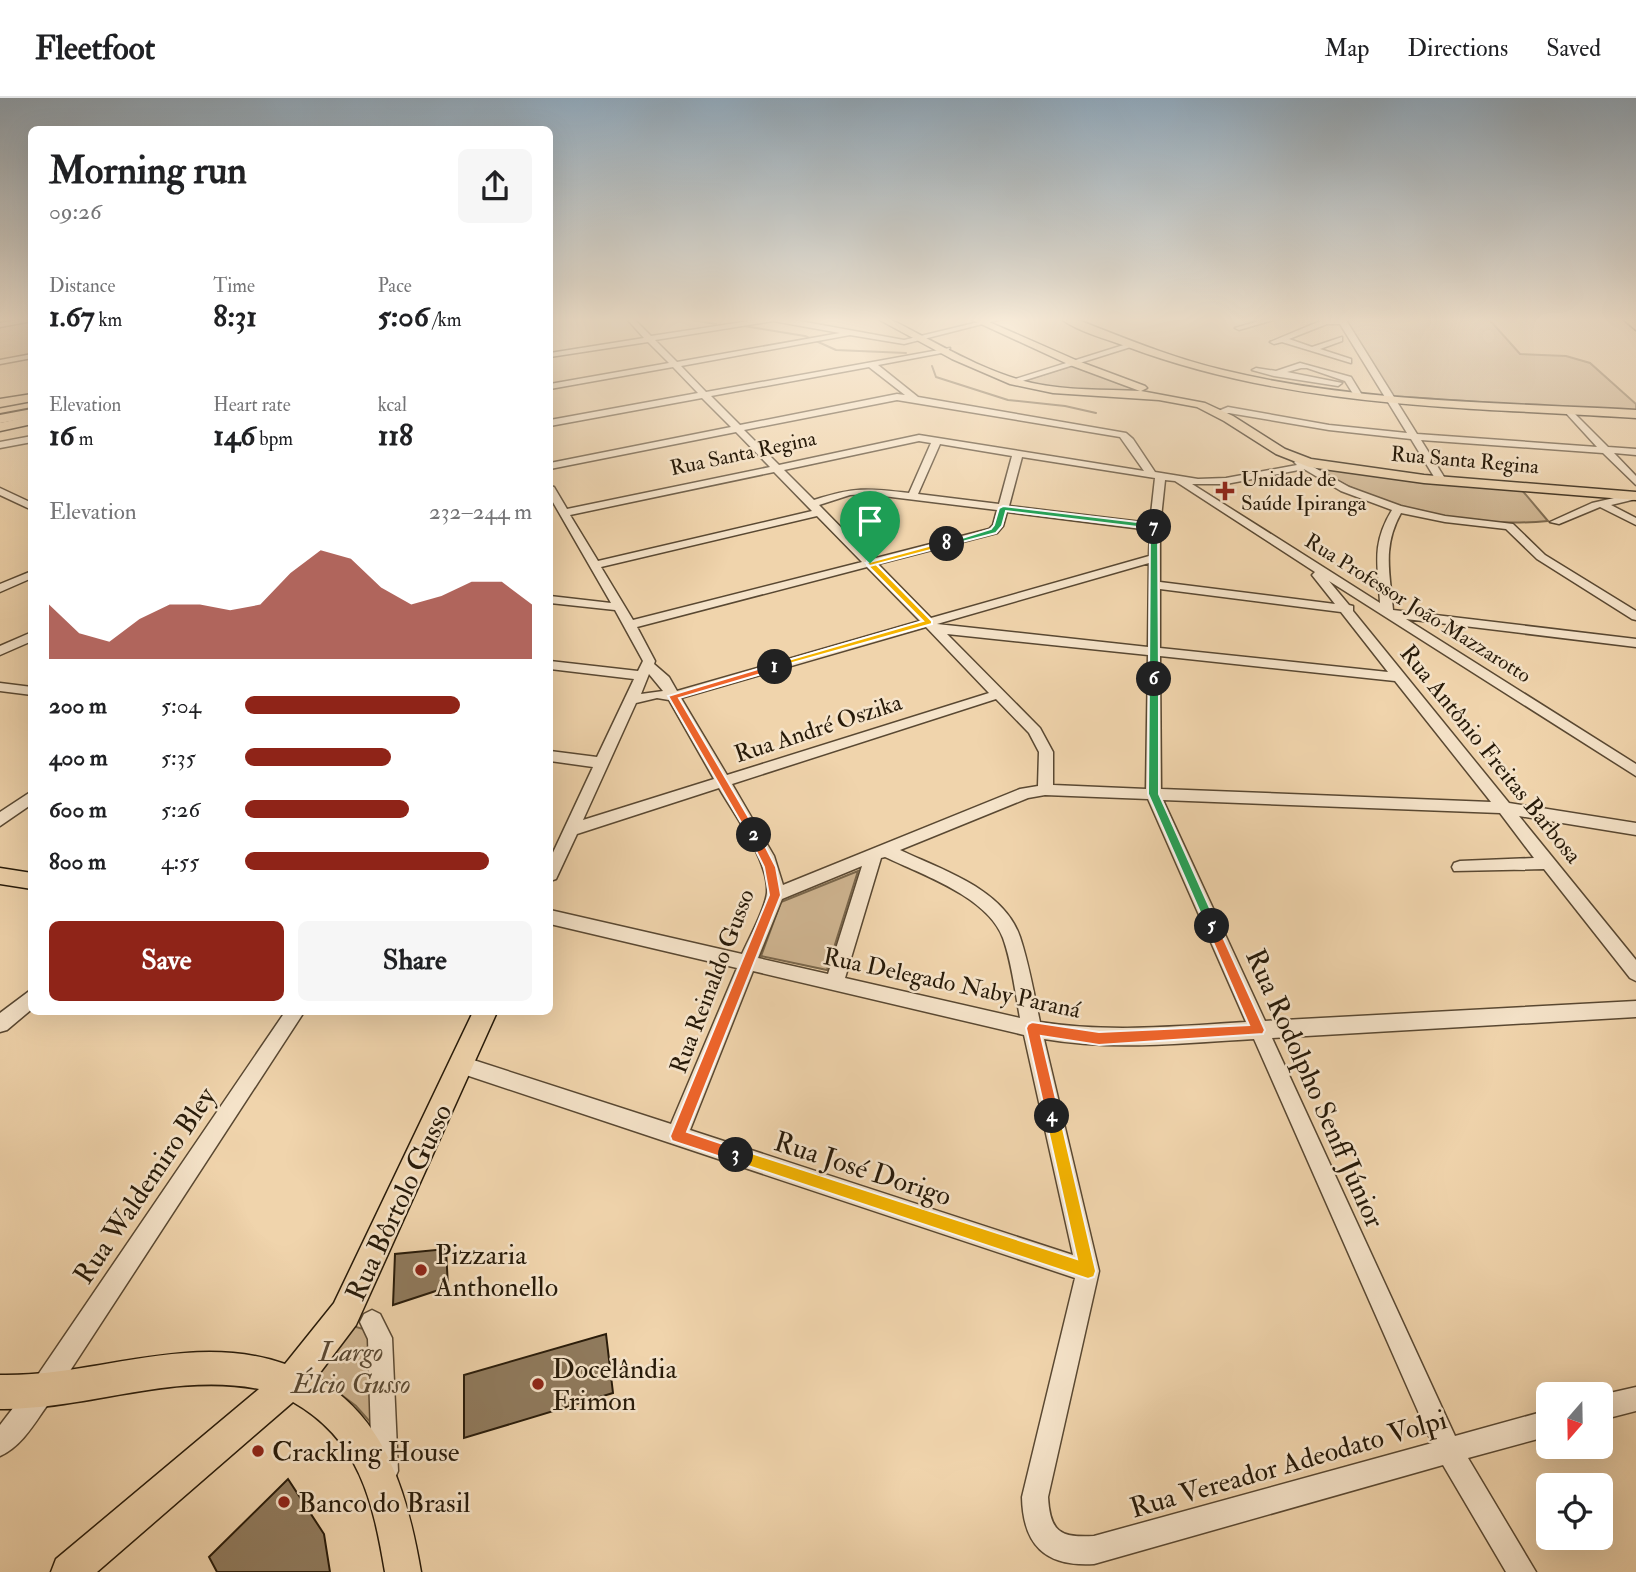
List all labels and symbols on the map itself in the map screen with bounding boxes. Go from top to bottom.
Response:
street label: Rua Santa Regina [668,425,819,482]
street label: Rua Santa Regina [1390,441,1541,480]
place label: Unidade de Saúde Ipiranga [1241,466,1367,517]
marker: Unidade de Saúde Ipiranga [1215,481,1235,501]
pin [840,491,900,563]
pin: 7 [1136,510,1172,544]
pin: 8 [930,526,964,562]
street label: Rua Professor João Mazzarotto [1300,528,1536,689]
street label: Rua Antônio Freitas Barbosa [1393,639,1589,871]
pin: 1 [758,650,792,684]
pin: 6 [1136,662,1172,696]
street label: Rua André Oszika [730,686,907,770]
pin: 2 [736,818,772,852]
street label: Rua Reinaldo Gusso [663,885,762,1078]
pin: 5 [1194,908,1230,944]
street label: Rua Delegado Naby Paraná [820,941,1085,1026]
street label: Rua Rodolpho Senff Júnior [1237,944,1392,1234]
street label: Rua Waldemiro Bley [66,1080,224,1291]
pin: 4 [1034,1098,1070,1134]
street label: Rua Bôrtolo Gusso [338,1099,460,1307]
street label: Rua José Dorigo [769,1124,956,1215]
pin: 3 [718,1138,754,1172]
place label: Pizzaria Anthonello [434,1238,558,1305]
marker: Pizzaria Anthonello [413,1262,429,1278]
park label: Largo Élcio Gusso [289,1335,411,1402]
place label: Docelândia Frimon [552,1352,678,1419]
marker: Docelândia Frimon [530,1376,546,1392]
north arrow [1536,1382,1614,1460]
street label: Rua Vereador Adeodato Volpi [1126,1402,1451,1526]
place label: Crackling House [272,1435,460,1470]
marker: Crackling House [250,1443,266,1459]
place label: Banco do Brasil [298,1486,470,1521]
marker: Banco do Brasil [276,1494,292,1510]

